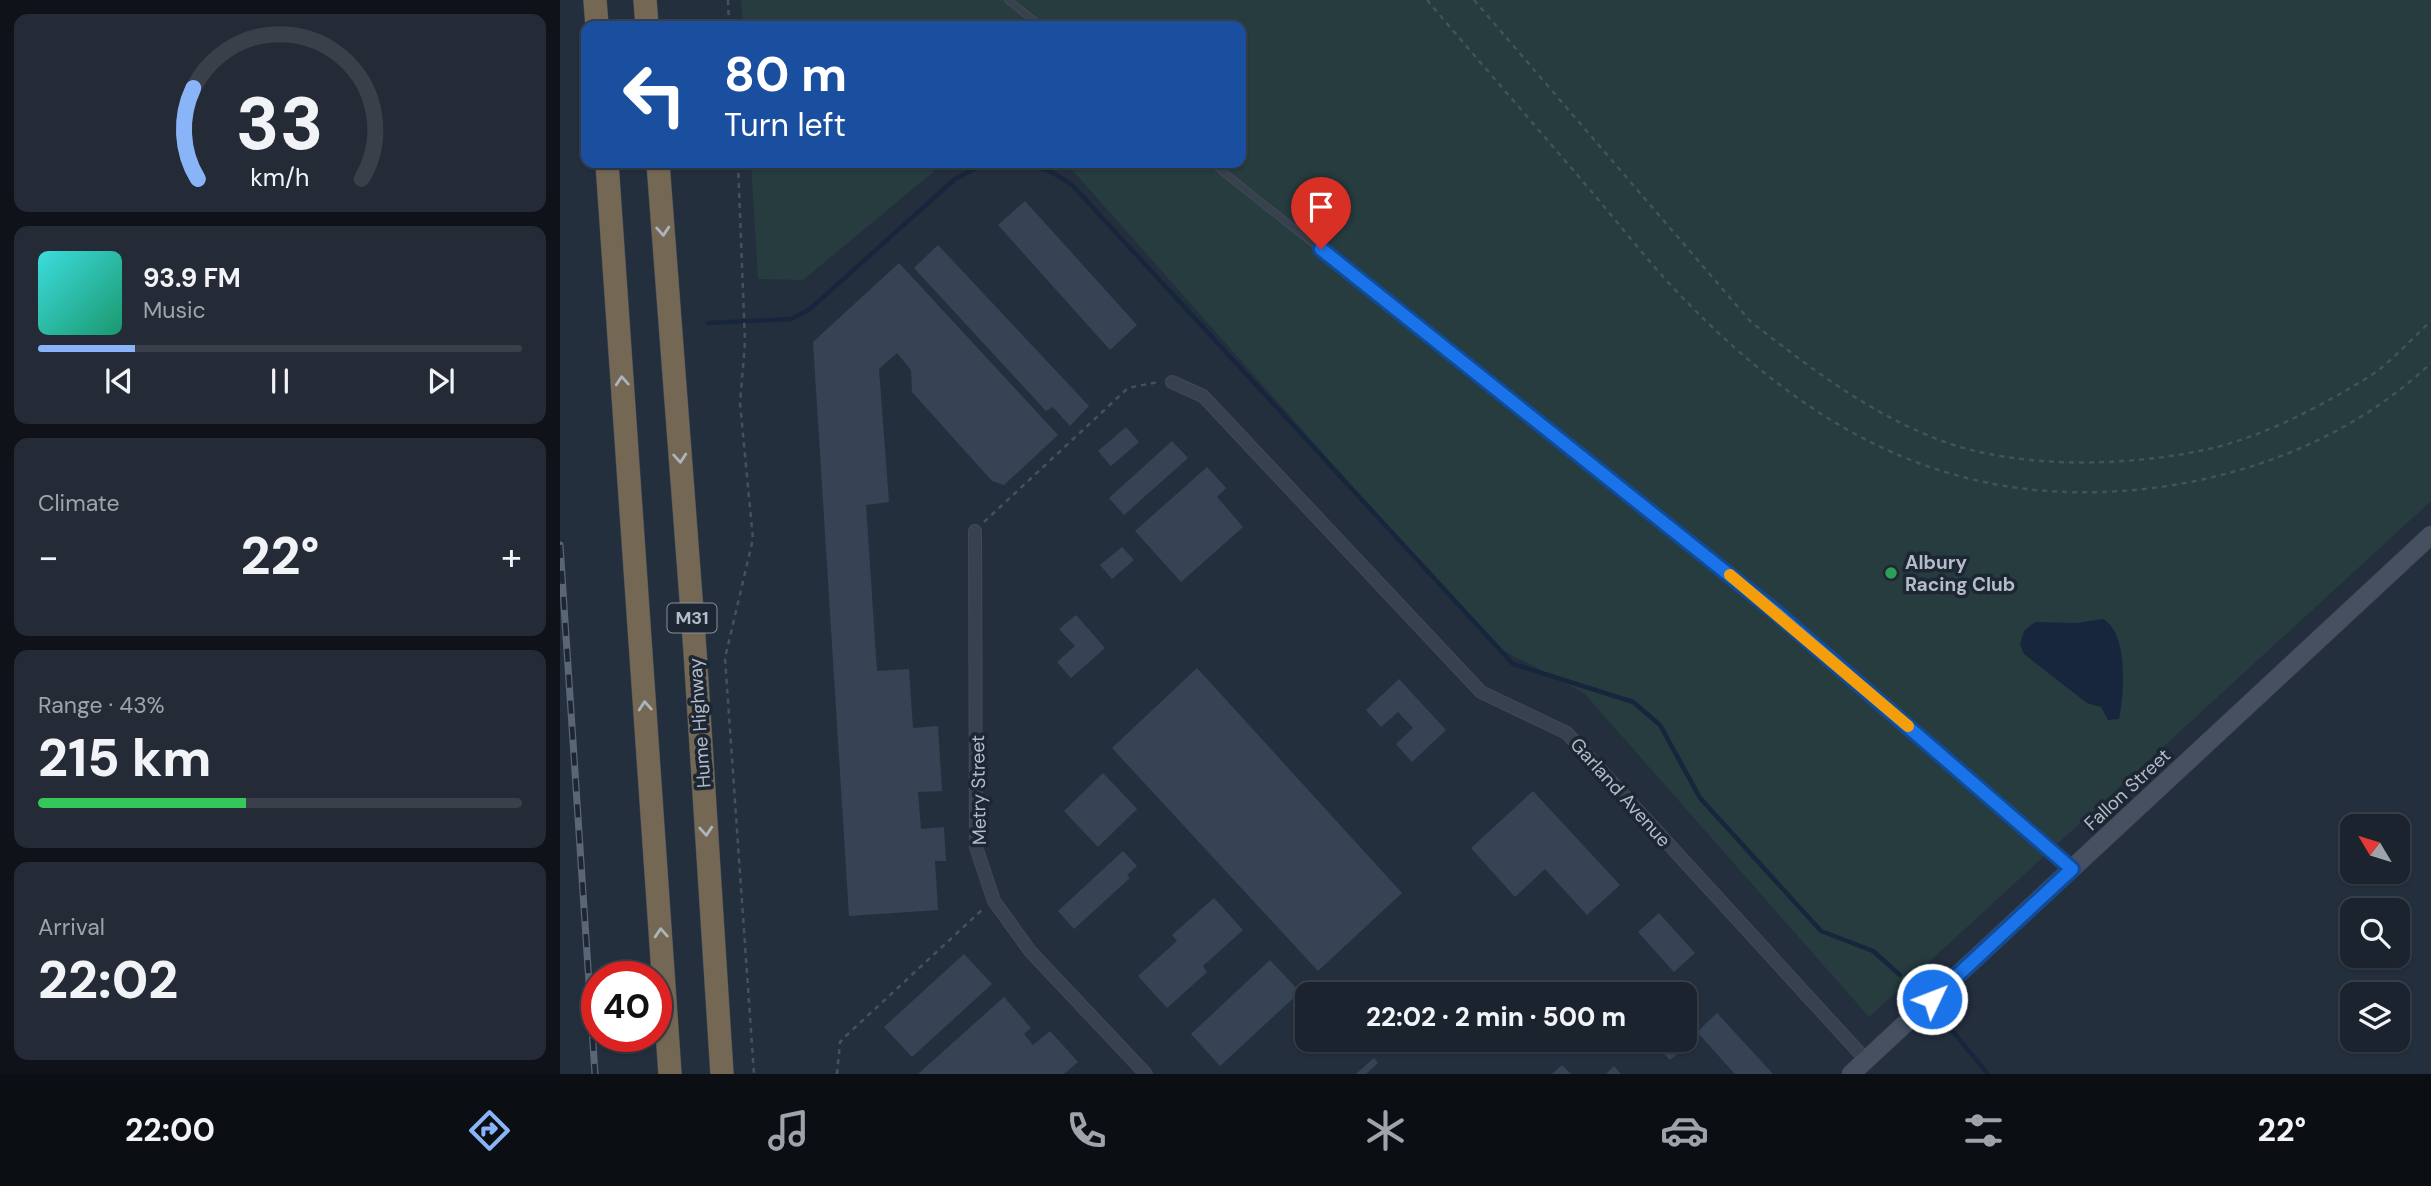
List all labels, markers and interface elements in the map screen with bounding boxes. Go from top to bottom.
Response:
text: 80 m [724,42,847,106]
icon: left [609,49,700,140]
text: 33 [236,77,324,172]
text: Turn left [724,104,846,146]
text: km/h [250,161,310,194]
pin [1291,177,1351,249]
icon: arrive [1302,188,1340,226]
one-way arrow [655,226,670,237]
text: 93.9 FM [143,261,241,295]
text: Music [143,295,206,325]
icon: previous [100,362,138,400]
icon: pause [261,362,299,400]
icon: next [422,362,460,400]
one-way arrow [615,375,630,386]
one-way arrow [672,452,687,463]
text: Climate [38,488,120,518]
text: 22° [240,522,320,590]
text: − [38,532,59,582]
text: + [501,532,522,582]
place label: Albury Racing Club [1905,550,2015,597]
marker: Albury Racing Club [1883,565,1899,581]
road number: M31 [668,604,716,632]
street label: Hume Highway [682,657,717,789]
text: Range · 43% [38,690,165,720]
one-way arrow [638,700,653,711]
text: 215 km [38,724,211,792]
street label: Garland Avenue [1565,732,1676,852]
street label: Metry Street [965,735,992,845]
street label: Fallon Street [2079,743,2176,836]
north arrow [2340,814,2410,884]
map controls [2340,814,2410,1052]
one-way arrow [699,826,714,837]
button: search [2340,898,2410,968]
text: Arrival [38,912,105,942]
one-way arrow [653,927,668,938]
text: 22:02 [38,946,178,1014]
speed limit sign: 40 [581,961,672,1052]
position arrow [1895,962,1969,1036]
button: layers [2340,982,2410,1052]
text: 22:02 · 2 min · 500 m [1366,1000,1626,1034]
icon: directions [465,1106,514,1155]
icon: music [764,1106,813,1155]
icon: phone [1062,1106,1111,1155]
icon: climate [1361,1106,1410,1155]
icon: car [1660,1106,1709,1155]
icon: filters [1959,1106,2008,1155]
text: 22:00 [125,1109,215,1151]
text: 22° [2257,1109,2306,1151]

